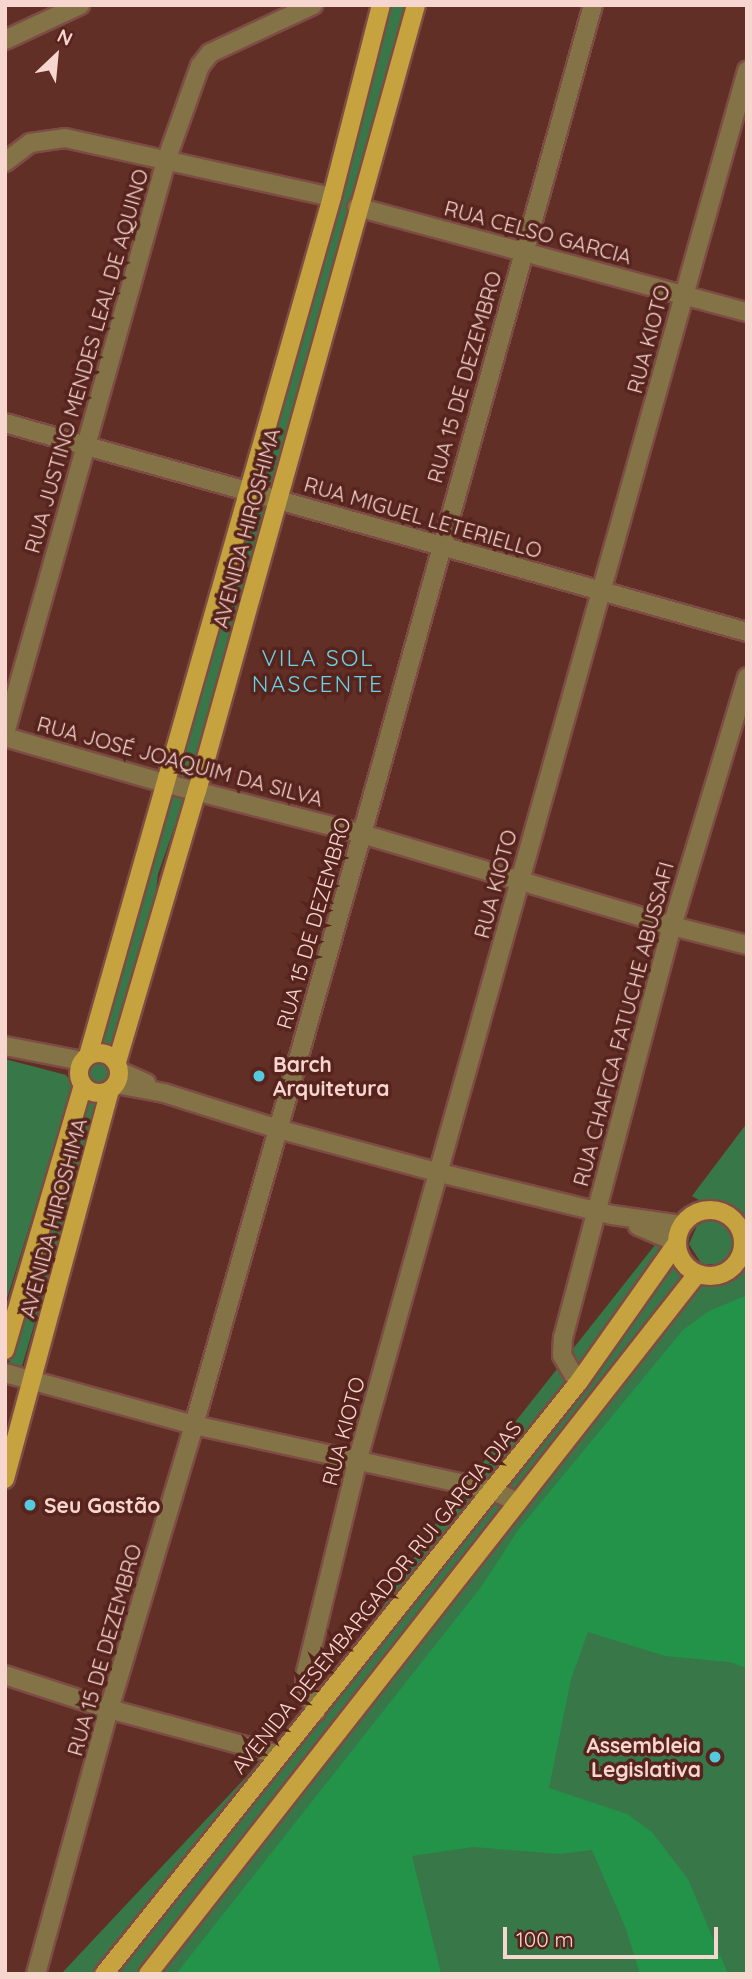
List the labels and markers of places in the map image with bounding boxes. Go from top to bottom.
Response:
place label: Barch Arquitetura [273,1051,389,1101]
marker: Barch Arquitetura [251,1068,267,1084]
place label: Seu Gastão [44,1492,160,1518]
marker: Seu Gastão [22,1497,38,1513]
place label: Assembleia Legislativa [586,1732,701,1782]
marker: Assembleia Legislativa [707,1749,723,1765]

